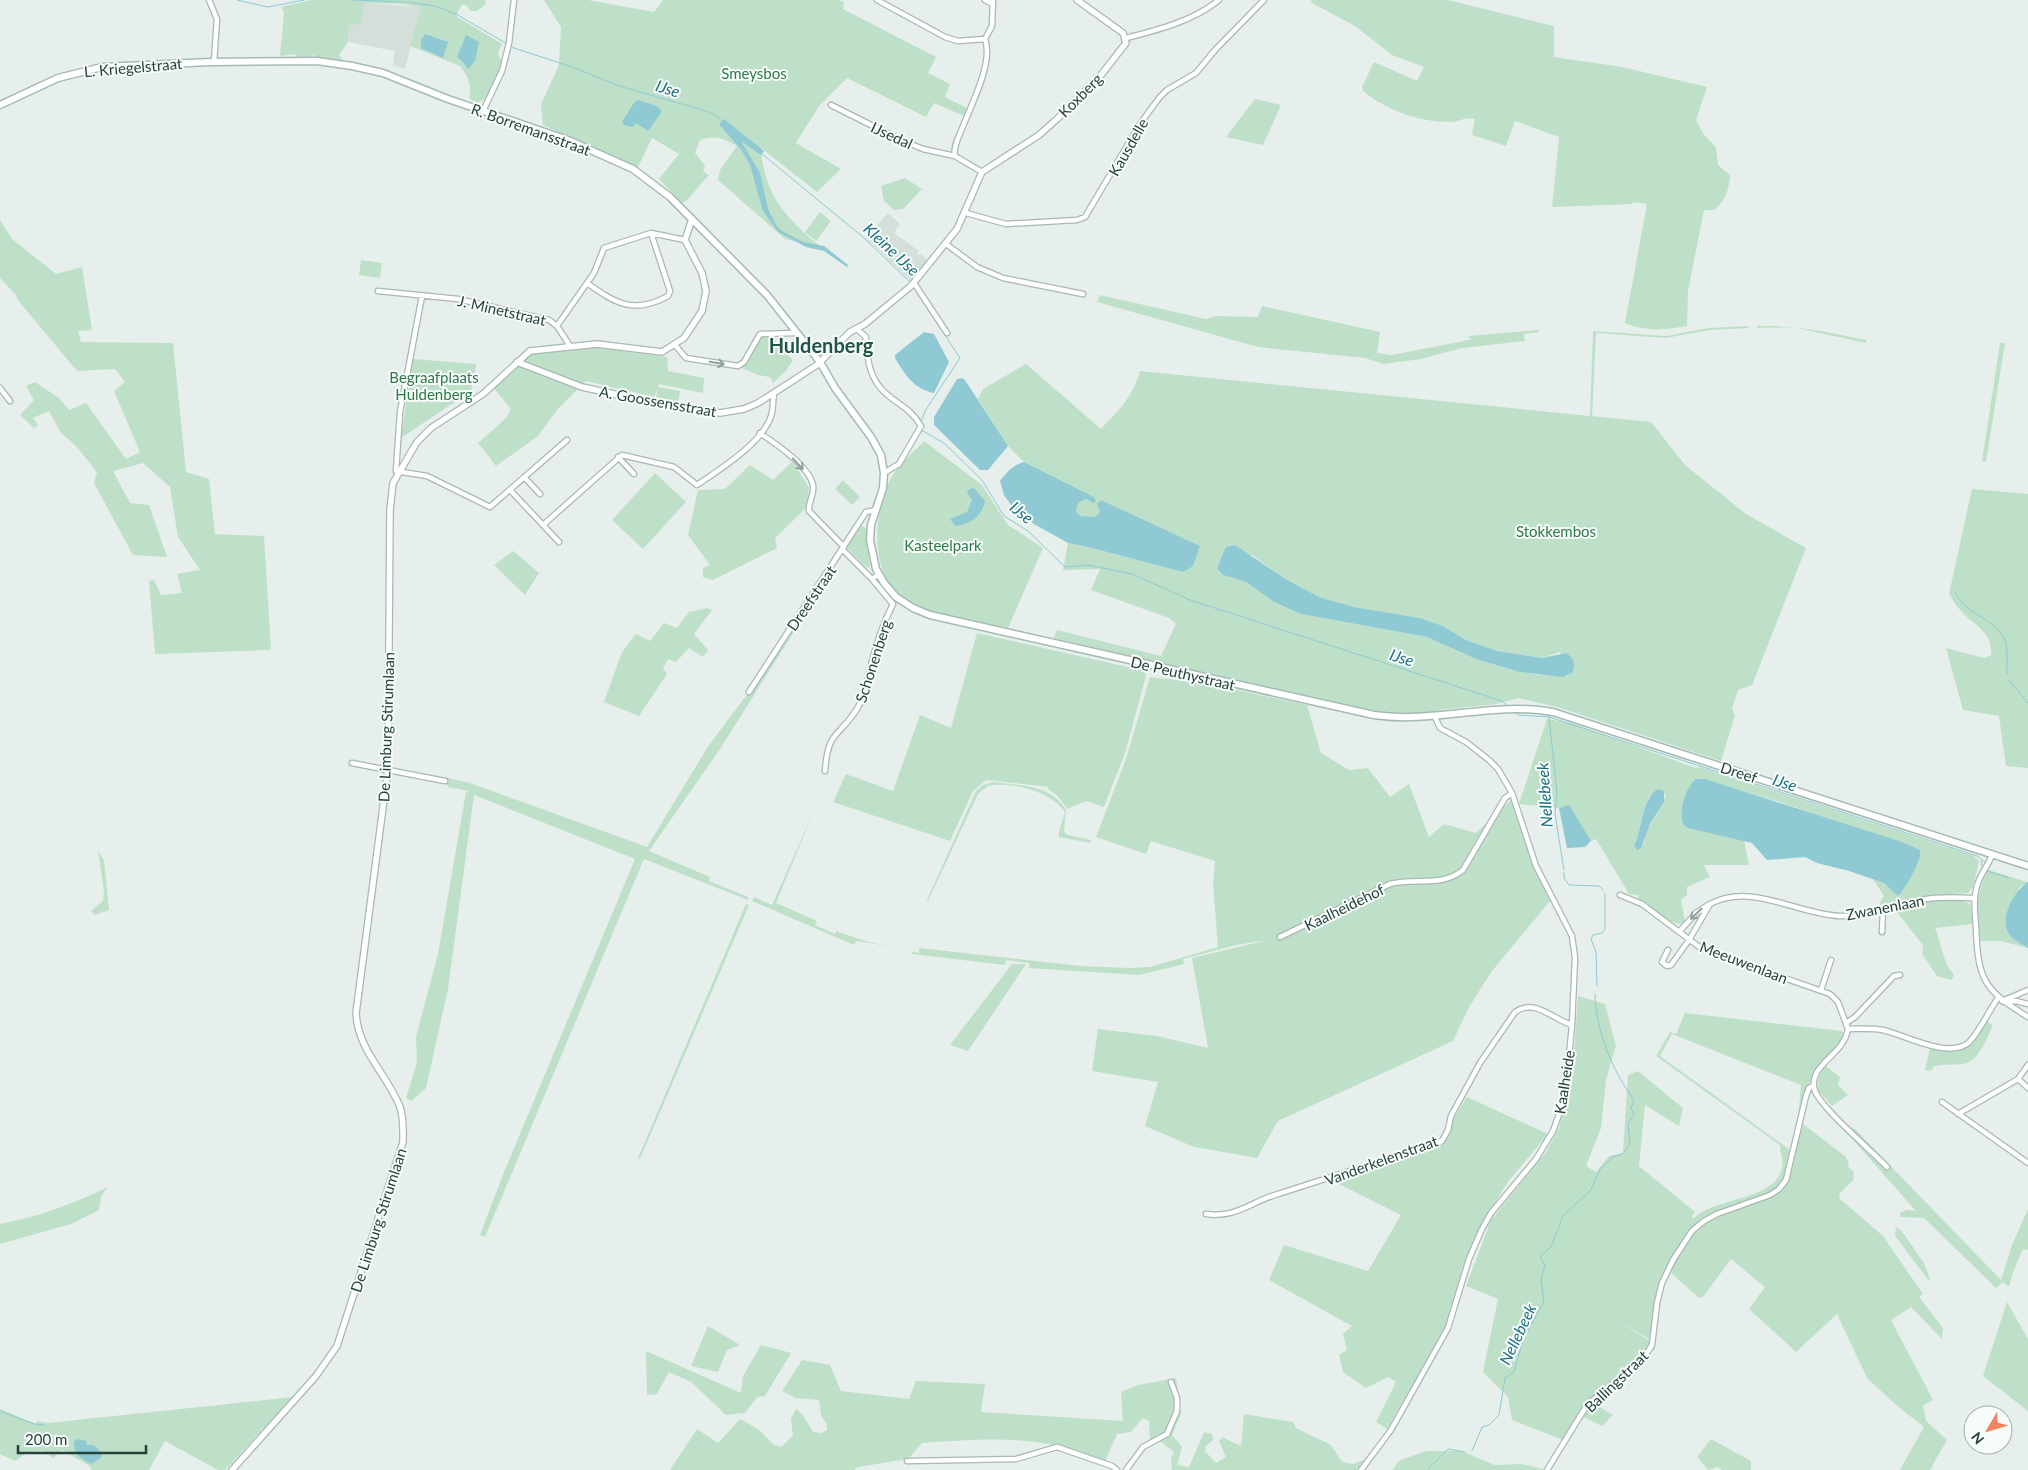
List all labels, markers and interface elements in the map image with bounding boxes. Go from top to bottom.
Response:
street label: L. Kriegelstraat [83,54,183,80]
park label: Smeysbos [721,64,787,82]
street label: Koxberg [1054,69,1106,121]
water label: IJse [653,75,683,101]
street label: R. Borremansstraat [469,99,594,159]
street label: Kausdelle [1104,115,1152,179]
street label: IJsedal [868,118,916,152]
water label: Kleine IJse [860,218,924,280]
street label: J. Minetstraat [456,291,548,329]
district label: Huldenberg [769,333,874,357]
one-way arrow [709,358,725,368]
park label: Begraafplaats Huldenberg [389,368,479,403]
street label: A. Goossensstraat [598,382,719,420]
one-way arrow [792,458,804,470]
water label: IJse [1007,497,1038,527]
park label: Stokkembos [1516,522,1596,540]
park label: Kasteelpark [904,536,982,554]
street label: Dreefstraat [783,561,840,634]
street label: Schonenberg [851,617,895,705]
water label: IJse [1387,644,1417,670]
street label: De Limburg Stirumlaan [374,652,398,802]
street label: De Peuthystraat [1129,652,1238,694]
street label: Dreef [1718,758,1760,787]
water label: Nellebeek [1532,762,1556,828]
water label: IJse [1770,769,1800,795]
street label: Kaalheidehof [1301,880,1387,934]
street label: Zwanenlaan [1844,891,1926,923]
one-way arrow [1689,908,1702,920]
street label: Meeuwenlaan [1698,937,1790,987]
street label: Kaalheide [1550,1049,1578,1115]
street label: Vanderkelenstraat [1322,1131,1441,1189]
street label: De Limburg Stirumlaan [346,1146,410,1294]
water label: Nellebeek [1495,1300,1540,1367]
street label: Ballingstraat [1581,1346,1652,1416]
north arrow [1963,1405,2013,1455]
scale bar [18,1422,145,1454]
text: N [1967,1429,1987,1448]
text: 200 m [25,1430,67,1448]

